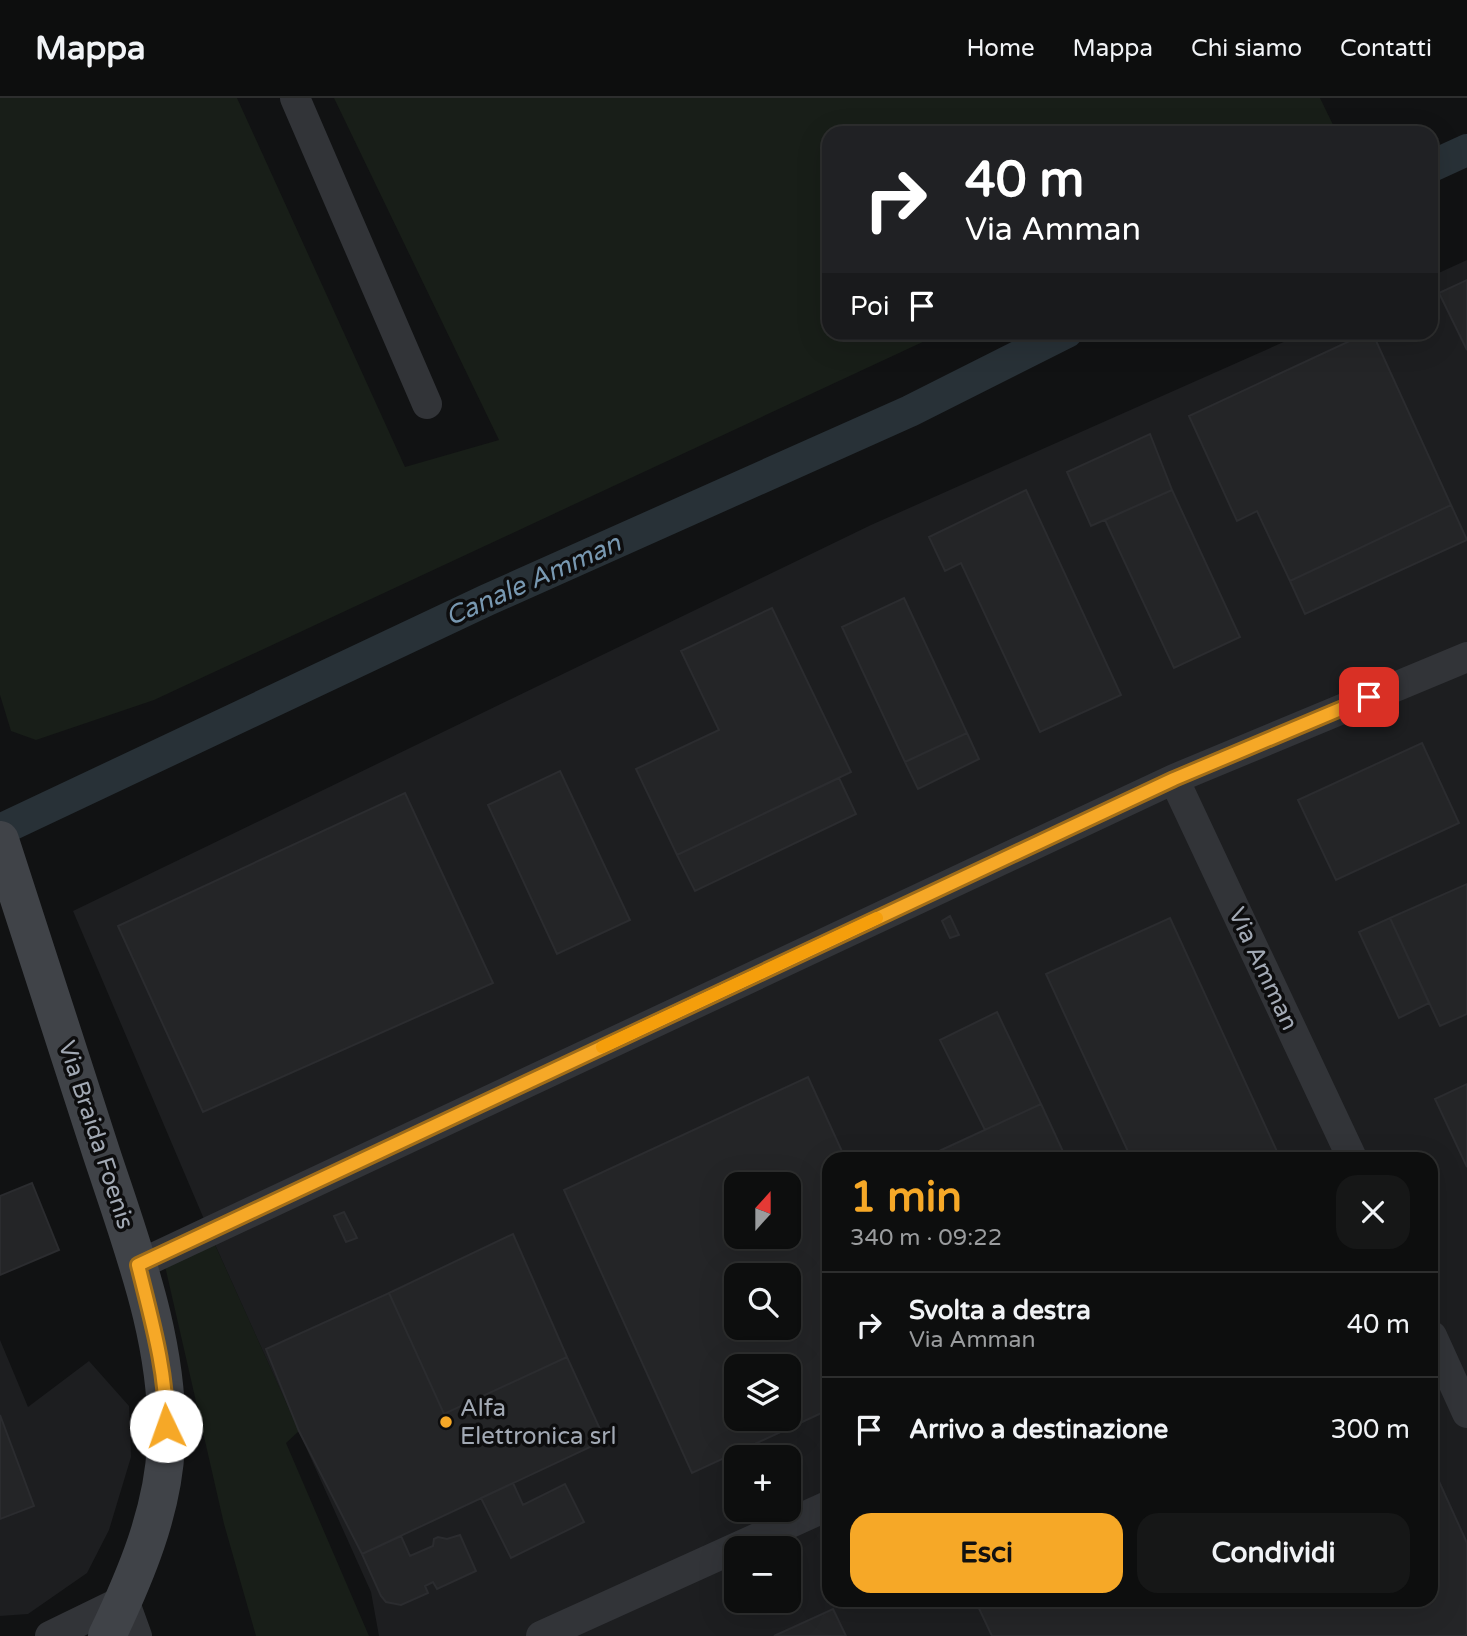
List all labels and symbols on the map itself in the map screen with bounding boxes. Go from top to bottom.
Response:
water label: Canale Amman [441,527,626,632]
pin [1339,667,1399,727]
street label: Via Amman [1222,903,1304,1035]
street label: Via Braida Foenis [52,1037,140,1233]
north arrow [724,1172,802,1250]
position arrow [129,1389,203,1463]
place label: Alfa Elettronica srl [460,1394,616,1451]
marker: Alfa Elettronica srl [438,1414,454,1430]

